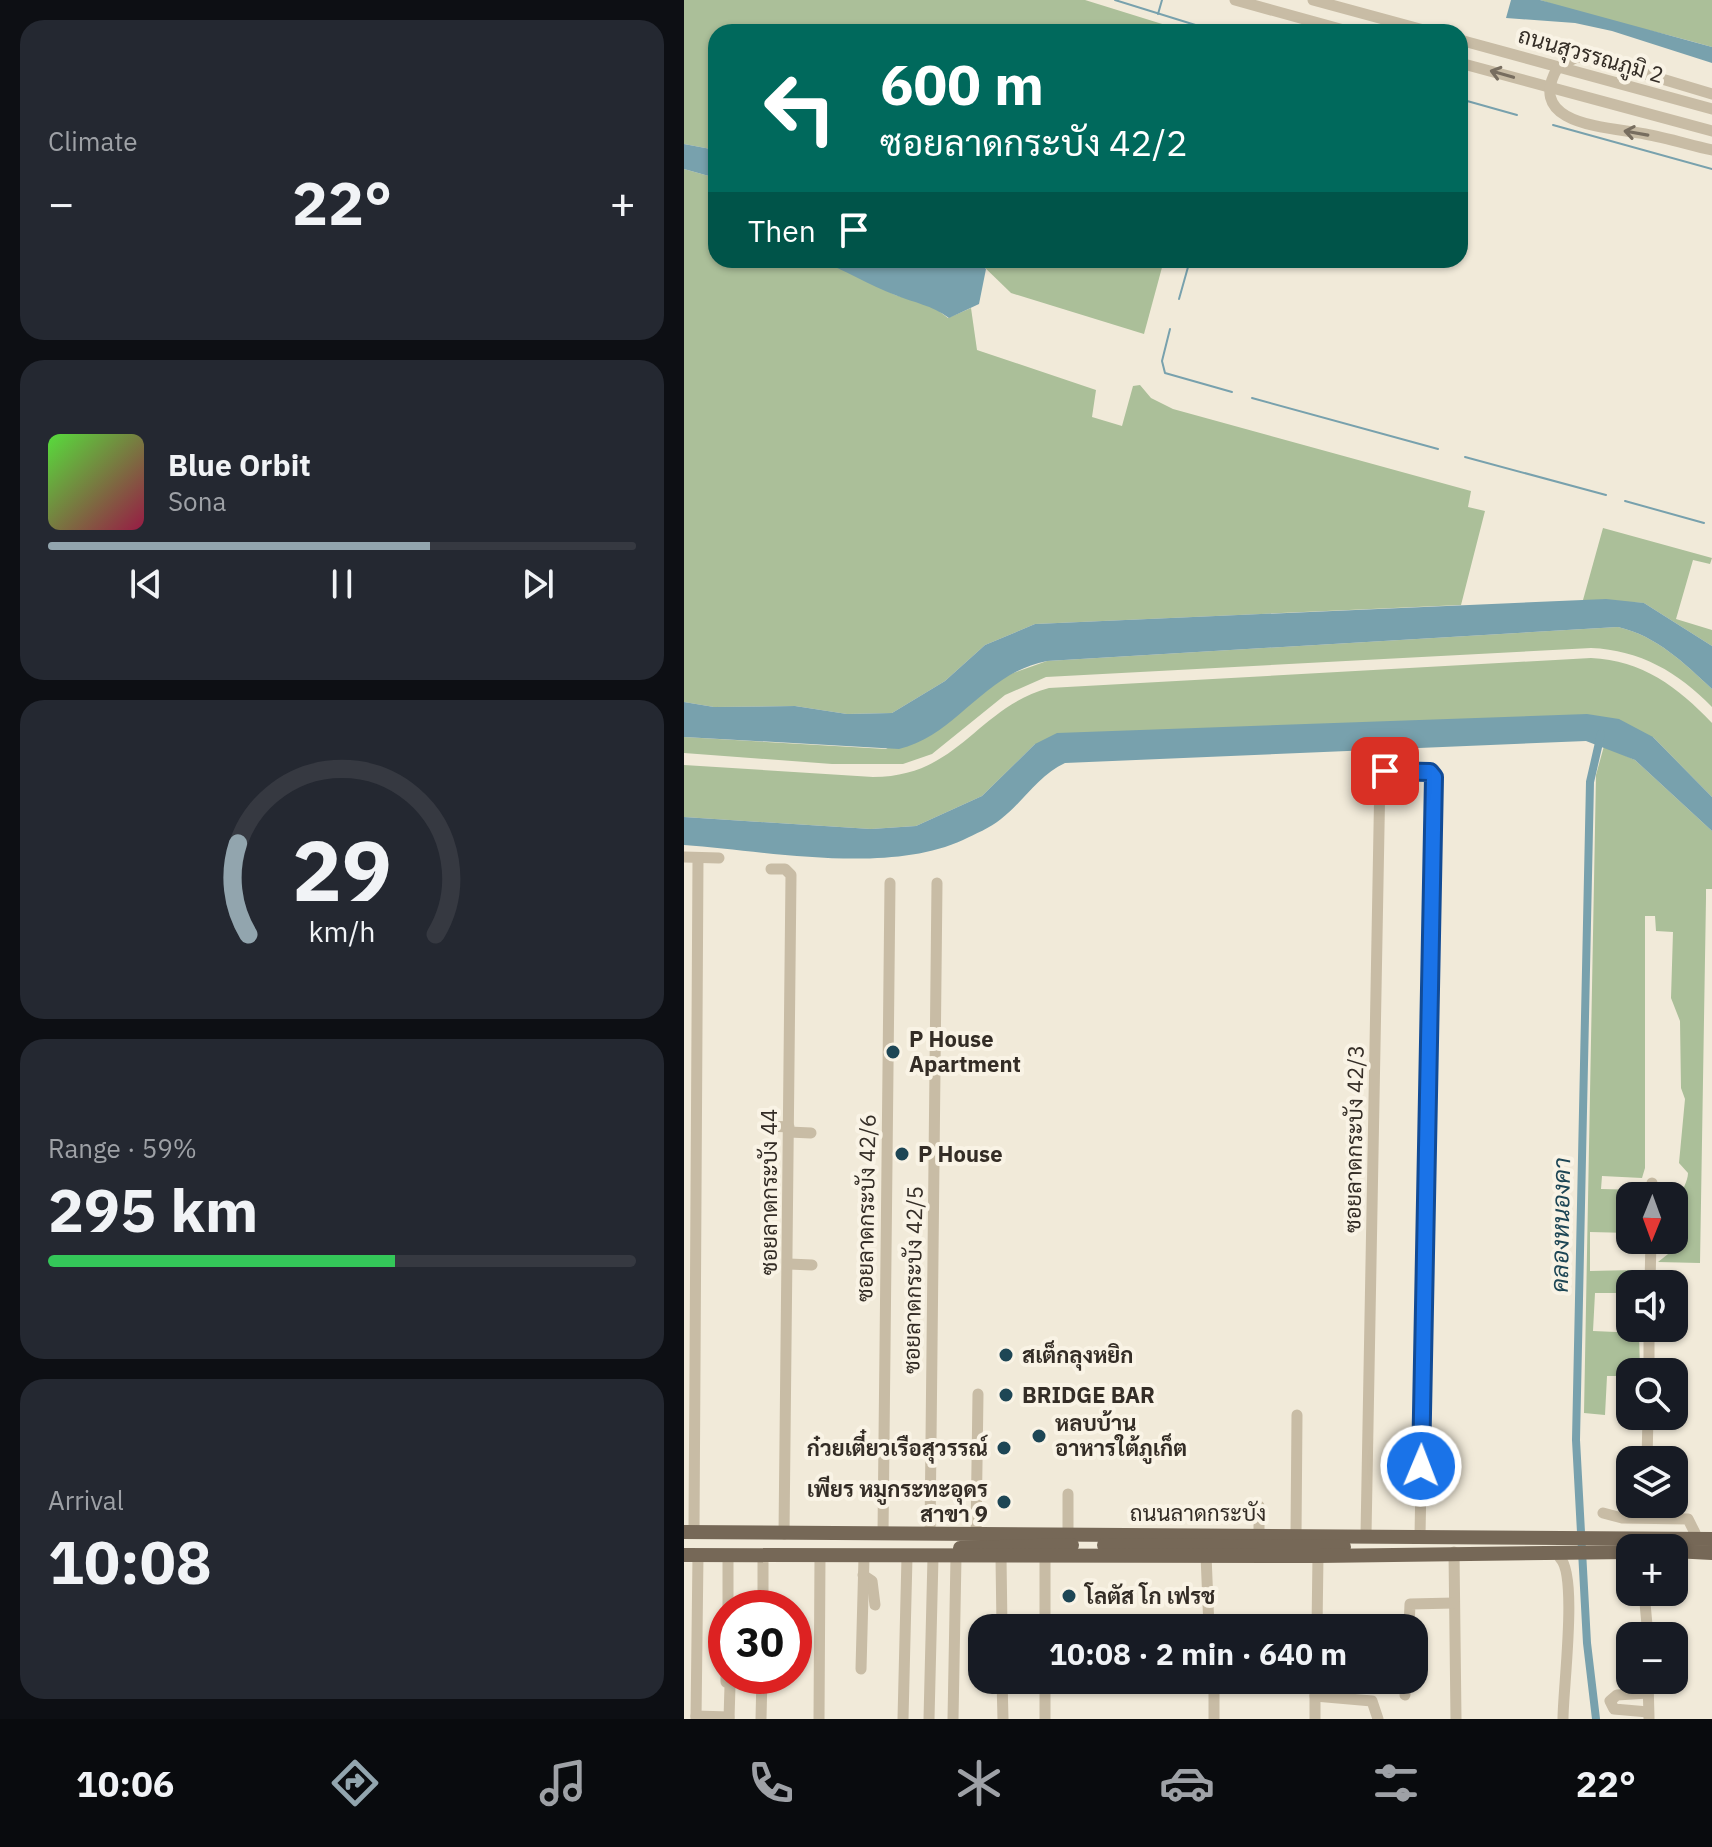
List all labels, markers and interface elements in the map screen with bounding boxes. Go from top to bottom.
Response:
street label: ถนนสุวรรณภูมิ 2 [1515,20,1667,91]
text: 600 m [880,48,1044,120]
icon: left [748,56,852,160]
one-way arrow [1489,66,1515,81]
text: ซอยลาดกระบัง 42/2 [880,119,1188,166]
text: Climate [48,124,138,158]
one-way arrow [1624,124,1649,139]
text: 22° [292,163,392,242]
text: − [48,174,74,231]
text: + [610,174,636,231]
icon: arrive [832,208,876,252]
text: Then [748,211,816,250]
text: Blue Orbit [168,445,311,484]
text: Sona [168,484,226,518]
icon: previous [124,562,168,606]
icon: pause [320,562,364,606]
icon: next [516,562,560,606]
pin [1351,737,1419,805]
icon: arrive [1363,749,1407,793]
text: 29 [292,816,392,924]
text: km/h [308,914,376,951]
place label: P House Apartment [909,1024,1021,1078]
marker: P House Apartment [884,1043,902,1061]
street label: ซอยลาดกระบัง 42/3 [1337,1045,1370,1233]
street label: ซอยลาดกระบัง 44 [754,1109,783,1275]
street label: ซอยลาดกระบัง 42/6 [849,1114,882,1302]
text: Range · 59% [48,1131,197,1165]
place label: P House [918,1139,1003,1168]
marker: P House [893,1145,911,1163]
water label: คลองหนองคา [1543,1157,1577,1293]
text: 295 km [48,1170,258,1249]
north arrow [1616,1182,1688,1254]
map controls [1616,1182,1688,1694]
street label: ซอยลาดกระบัง 42/5 [896,1186,929,1374]
button: sound [1616,1270,1688,1342]
place label: สเต็กลุงหยิก [1022,1340,1133,1371]
marker: สเต็กลุงหยิก [997,1346,1015,1364]
button: search [1616,1358,1688,1430]
place label: BRIDGE BAR [1022,1380,1155,1409]
marker: BRIDGE BAR [997,1386,1015,1404]
place label: หลบบ้าน อาหารใต้ภูเก็ต [1055,1408,1187,1464]
position arrow [1379,1424,1463,1508]
marker: หลบบ้าน อาหารใต้ภูเก็ต [1030,1427,1048,1445]
place label: ก๋วยเตี๋ยวเรือสุวรรณ์ [807,1429,989,1464]
marker: ก๋วยเตี๋ยวเรือสุวรรณ์ [995,1439,1013,1457]
button: layers [1616,1446,1688,1518]
place label: เพียร หมูกระทะอุดร สาขา 9 [807,1474,988,1528]
text: Arrival [48,1483,124,1517]
marker: เพียร หมูกระทะอุดร สาขา 9 [995,1493,1013,1511]
street label: ถนนลาดกระบัง [1130,1498,1266,1527]
text: 10:08 [48,1522,212,1601]
button: + [1616,1534,1688,1606]
place label: โลตัส โก เฟรช [1083,1581,1215,1610]
marker: โลตัส โก เฟรช [1060,1587,1078,1605]
speed limit sign: 30 [708,1590,812,1694]
button: − [1616,1622,1688,1694]
text: 10:08 · 2 min · 640 m [1049,1634,1347,1673]
icon: directions [327,1755,383,1811]
icon: music [535,1755,591,1811]
icon: phone [743,1755,799,1811]
icon: climate [951,1755,1007,1811]
icon: car [1159,1755,1215,1811]
icon: filters [1368,1755,1424,1811]
text: 10:06 [76,1760,174,1807]
text: 22° [1576,1760,1636,1807]

